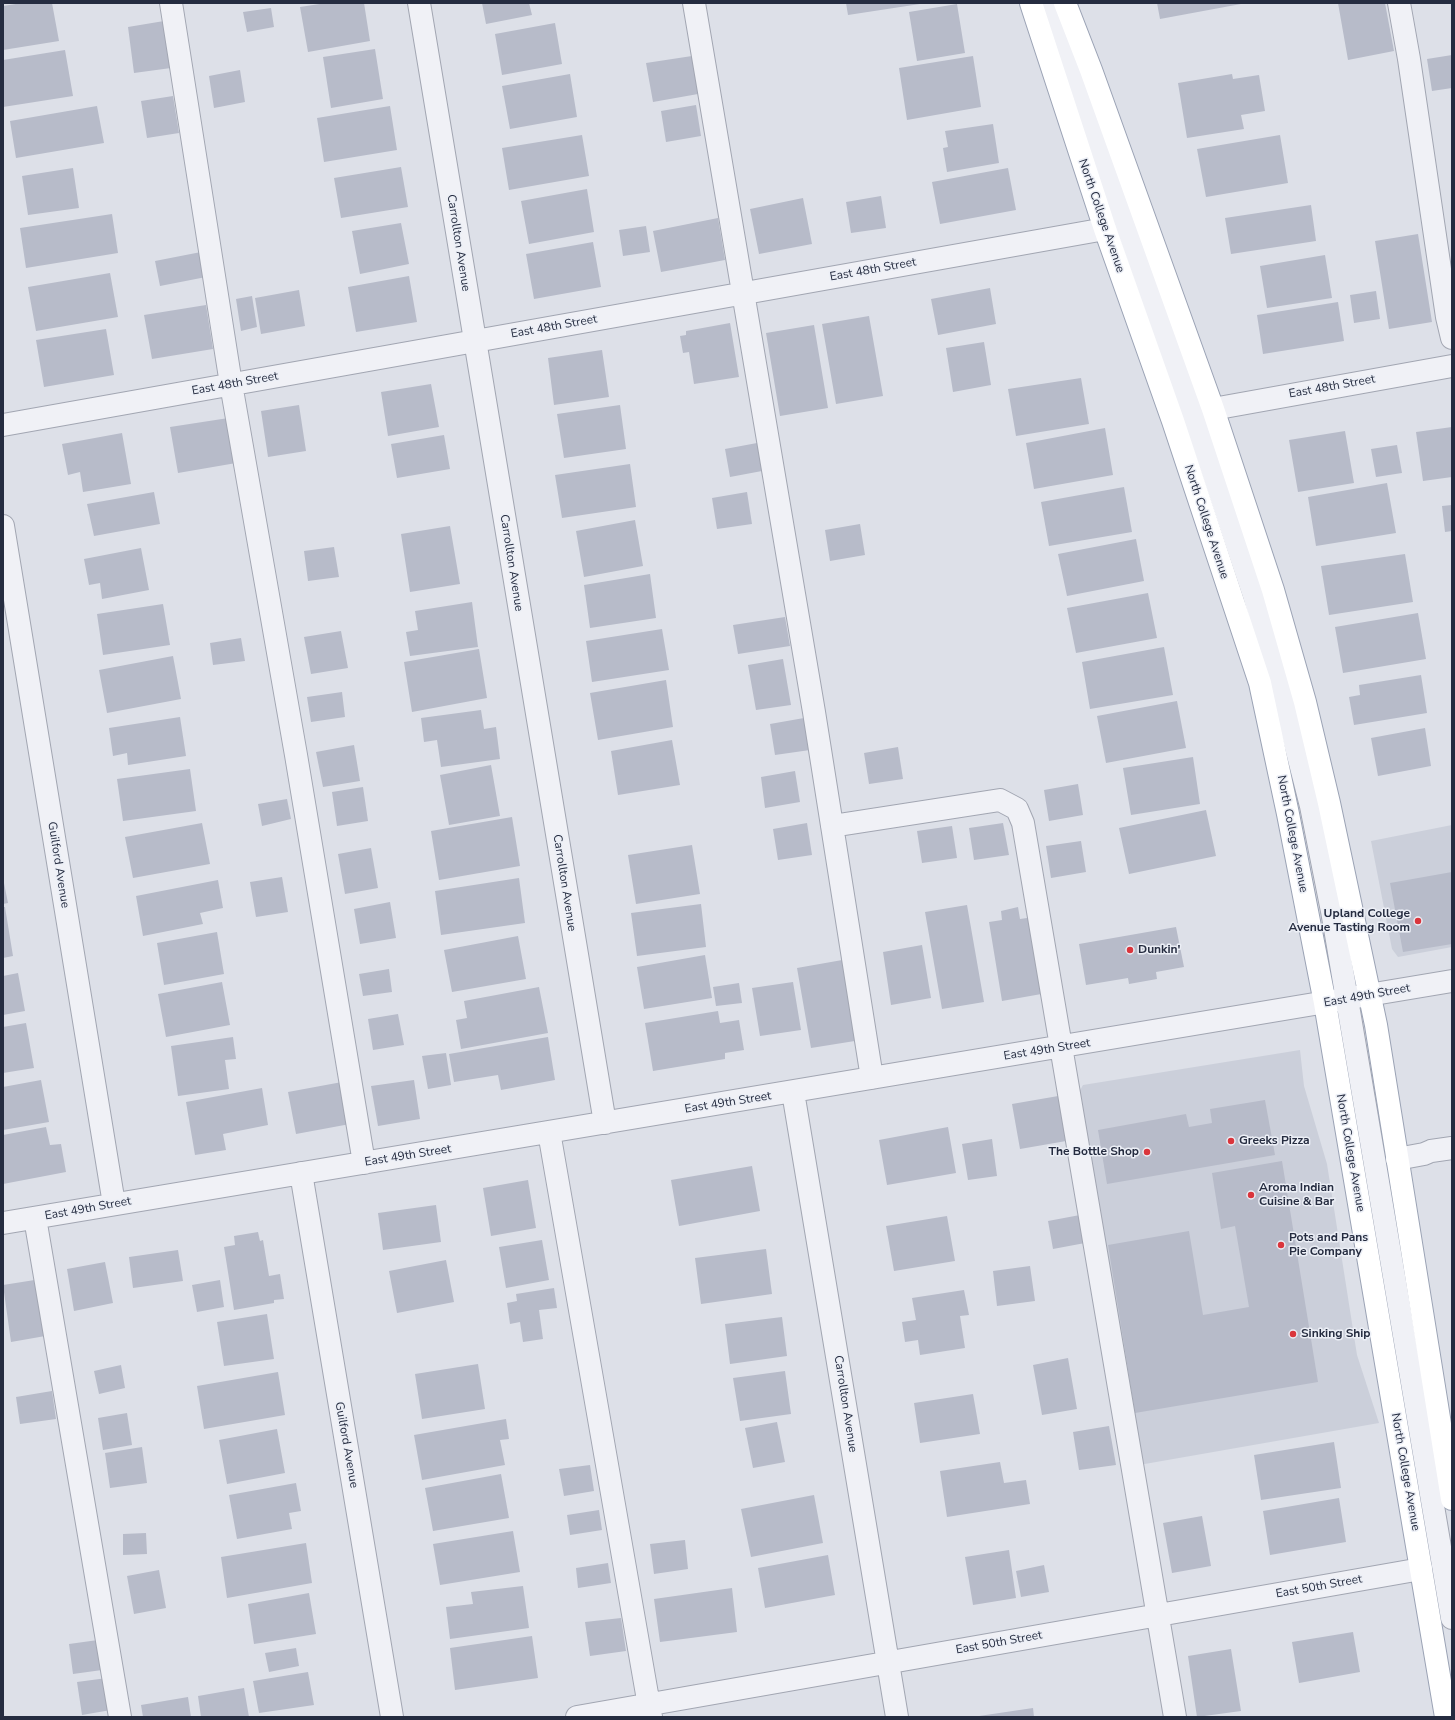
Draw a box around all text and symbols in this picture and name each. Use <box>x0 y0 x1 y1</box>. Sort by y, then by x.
street label: North College Avenue <box>1075 157 1127 275</box>
street label: Carrollton Avenue <box>443 193 473 293</box>
street label: East 48th Street <box>829 255 917 285</box>
street label: East 48th Street <box>510 312 598 342</box>
street label: East 48th Street <box>191 369 279 399</box>
street label: East 48th Street <box>1288 372 1376 402</box>
street label: North College Avenue <box>1181 463 1231 581</box>
street label: Carrollton Avenue <box>496 513 526 613</box>
street label: North College Avenue <box>1274 774 1310 894</box>
street label: Guilford Avenue <box>44 821 72 909</box>
street label: Carrollton Avenue <box>549 833 579 933</box>
place label: Upland College Avenue Tasting Room <box>1289 907 1410 935</box>
marker: Upland College Avenue Tasting Room <box>1413 916 1423 926</box>
place label: Dunkin' <box>1138 943 1181 957</box>
marker: Dunkin' <box>1125 945 1135 955</box>
street label: East 49th Street <box>1323 981 1411 1011</box>
street label: East 49th Street <box>1003 1036 1091 1064</box>
street label: East 49th Street <box>684 1089 772 1117</box>
street label: North College Avenue <box>1333 1093 1367 1213</box>
place label: Greeks Pizza <box>1239 1134 1310 1148</box>
marker: Greeks Pizza <box>1226 1136 1236 1146</box>
street label: East 49th Street <box>364 1142 452 1170</box>
place label: The Bottle Shop <box>1049 1145 1139 1159</box>
marker: The Bottle Shop <box>1142 1147 1152 1157</box>
place label: Aroma Indian Cuisine & Bar <box>1259 1181 1334 1209</box>
marker: Aroma Indian Cuisine & Bar <box>1246 1190 1256 1200</box>
street label: East 49th Street <box>44 1194 132 1224</box>
place label: Pots and Pans Pie Company <box>1289 1231 1368 1259</box>
marker: Pots and Pans Pie Company <box>1276 1240 1286 1250</box>
place label: Sinking Ship <box>1301 1327 1371 1341</box>
marker: Sinking Ship <box>1288 1329 1298 1339</box>
street label: Carrollton Avenue <box>830 1354 860 1454</box>
street label: Guilford Avenue <box>331 1401 361 1489</box>
street label: North College Avenue <box>1388 1412 1422 1532</box>
street label: East 50th Street <box>1275 1572 1363 1602</box>
street label: East 50th Street <box>955 1628 1043 1658</box>

